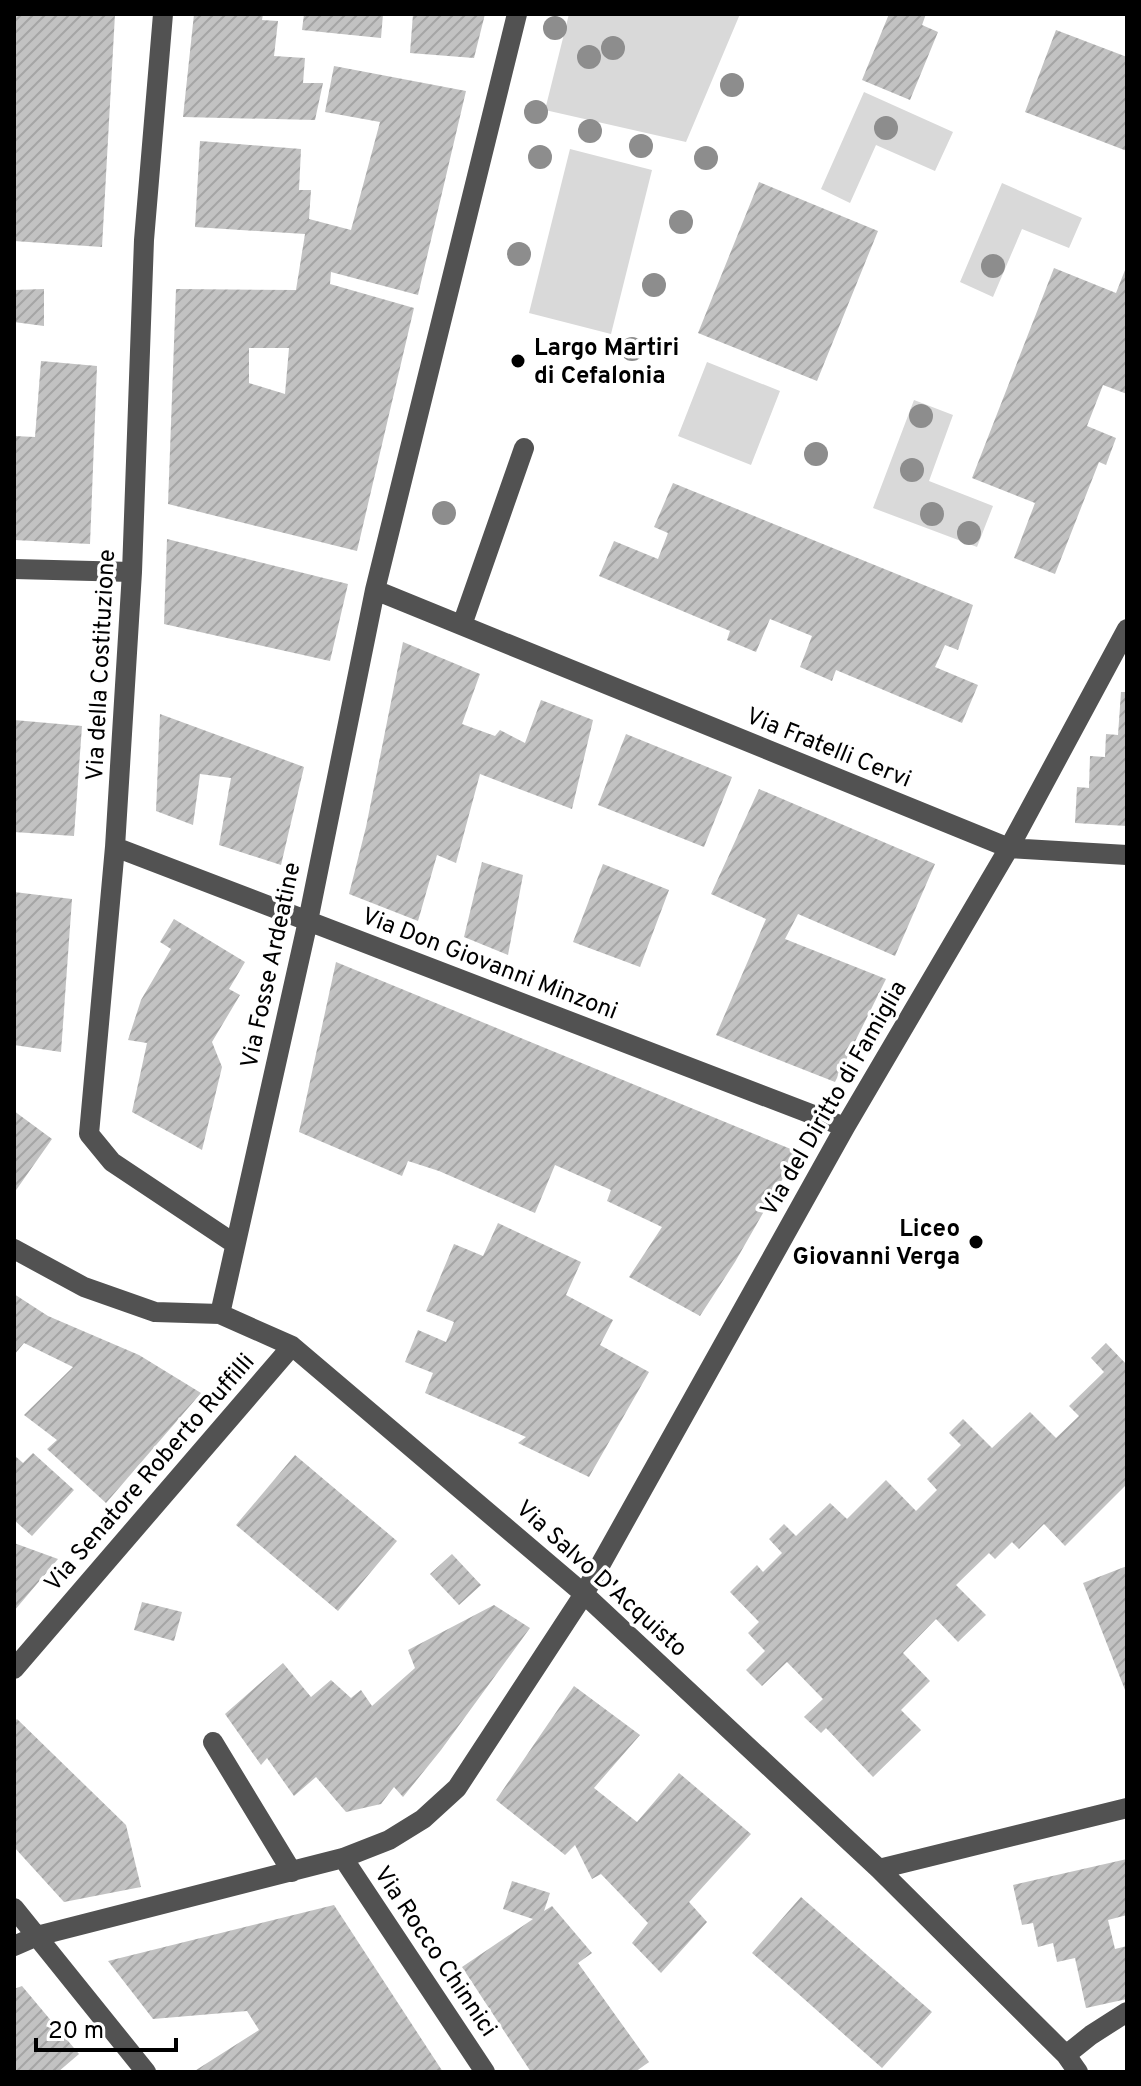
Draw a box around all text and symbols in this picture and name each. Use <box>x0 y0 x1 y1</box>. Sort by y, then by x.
place label: Largo Martiri di Cefalonia <box>534 334 679 392</box>
marker: Largo Martiri di Cefalonia <box>509 352 527 370</box>
street label: Via della Costituzione <box>81 548 123 782</box>
street label: Via Fratelli Cervi <box>741 702 915 796</box>
street label: Via Fosse Ardeatine <box>235 860 308 1071</box>
street label: Via Don Giovanni Minzoni <box>357 902 622 1028</box>
street label: Via del Diritto di Famiglia <box>755 976 915 1222</box>
place label: Liceo Giovanni Verga <box>793 1215 960 1273</box>
marker: Liceo Giovanni Verga <box>967 1233 985 1251</box>
street label: Via Senatore Roberto Ruffilli <box>39 1348 262 1599</box>
street label: Via Salvo D'Acquisto <box>509 1495 693 1664</box>
street label: Via Rocco Chinnici <box>366 1861 502 2043</box>
scale bar <box>36 2002 176 2052</box>
text: 20 m <box>48 2017 104 2047</box>

